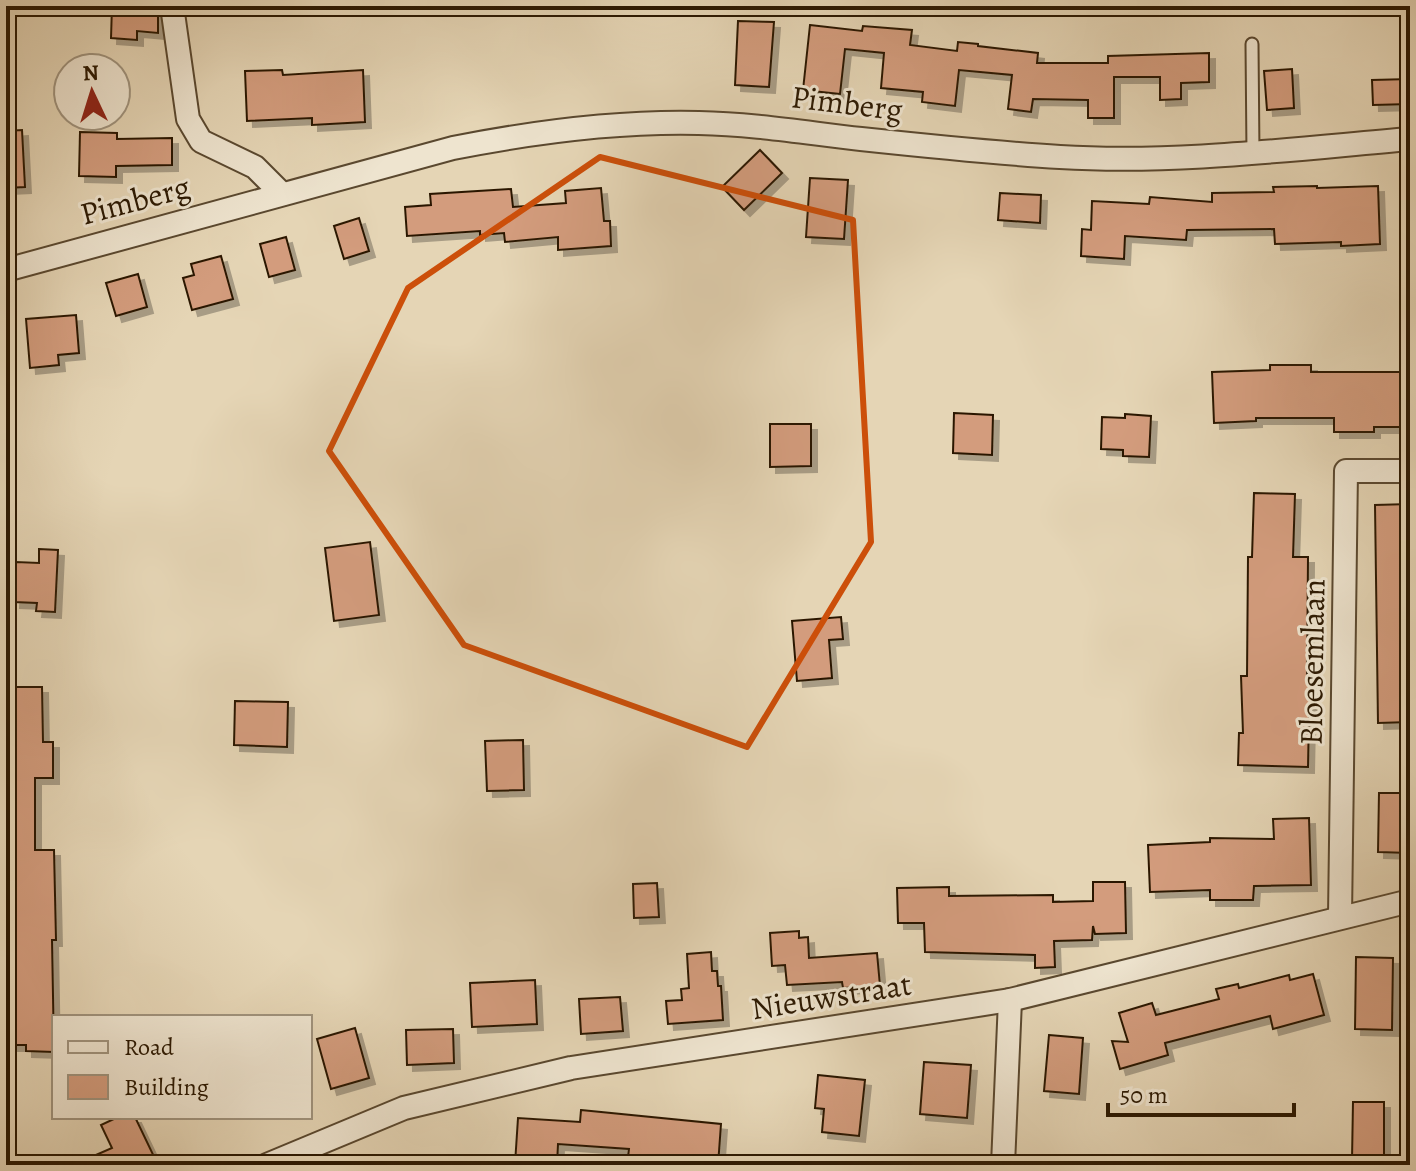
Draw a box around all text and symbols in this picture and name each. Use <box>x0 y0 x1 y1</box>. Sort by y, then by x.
north arrow <box>52 52 132 132</box>
text: N <box>82 58 100 89</box>
street label: Pimberg <box>789 74 905 132</box>
street label: Pimberg <box>75 164 195 236</box>
street label: Bloesemlaan <box>1289 579 1335 745</box>
street label: Nieuwstraat <box>748 962 914 1030</box>
legend <box>52 1015 312 1119</box>
text: Road <box>124 1031 174 1063</box>
scale bar <box>1108 1067 1294 1117</box>
text: Building <box>124 1071 209 1103</box>
text: 50 m <box>1120 1079 1168 1111</box>

